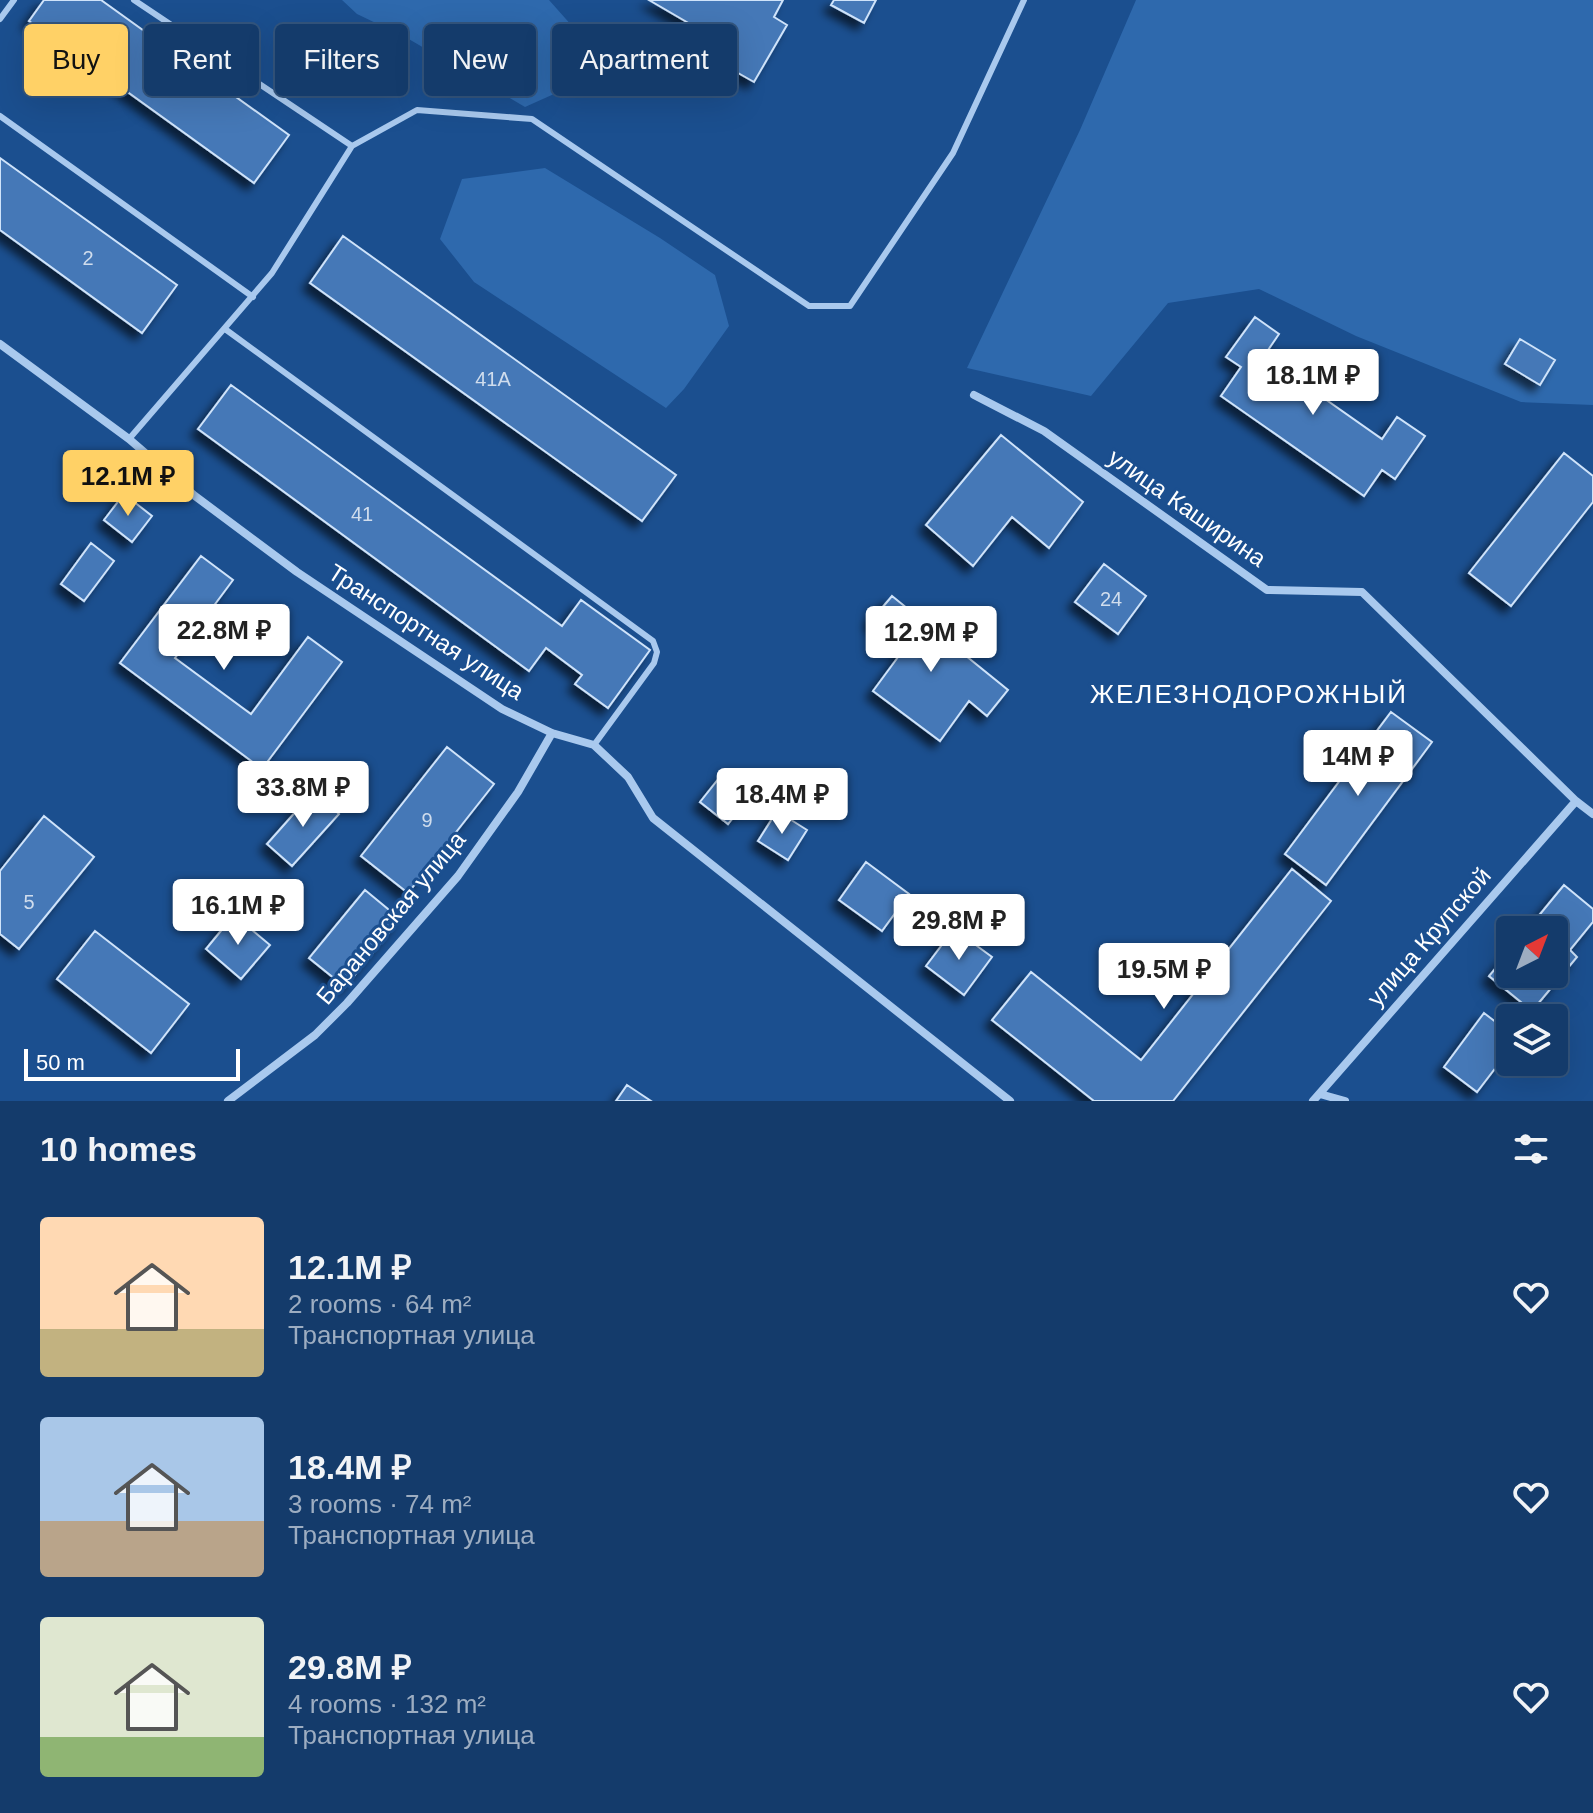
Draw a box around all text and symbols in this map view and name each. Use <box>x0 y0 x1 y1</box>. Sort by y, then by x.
chip: Buy <box>24 24 128 96</box>
chip: Rent <box>144 24 259 96</box>
chip: Filters <box>275 24 408 96</box>
chip: New <box>424 24 536 96</box>
chip: Apartment <box>552 24 737 96</box>
house number: 2 <box>82 247 94 269</box>
pin: 18.1M ₽ <box>1239 349 1387 417</box>
text: 18.1M ₽ <box>1266 360 1360 390</box>
house number: 41А <box>475 368 511 390</box>
street label: улица Каширина <box>1103 443 1272 572</box>
pin: 12.1M ₽ <box>54 450 202 518</box>
text: 12.1M ₽ <box>81 461 175 491</box>
house number: 41 <box>351 503 373 525</box>
street label: Транспортная улица <box>323 558 530 705</box>
house number: 24 <box>1100 588 1122 610</box>
pin: 22.8M ₽ <box>150 604 298 672</box>
pin: 12.9M ₽ <box>857 606 1005 674</box>
text: 22.8M ₽ <box>177 615 271 645</box>
text: 12.9M ₽ <box>884 617 978 647</box>
district label: ЖЕЛЕЗНОДОРОЖНЫЙ <box>1090 679 1408 709</box>
pin: 14M ₽ <box>1302 730 1414 798</box>
text: 14M ₽ <box>1322 741 1394 771</box>
pin: 33.8M ₽ <box>229 761 377 829</box>
pin: 18.4M ₽ <box>708 768 856 836</box>
text: 33.8M ₽ <box>256 772 350 802</box>
text: 18.4M ₽ <box>735 779 829 809</box>
house number: 9 <box>421 809 433 831</box>
street label: Барановская улица <box>311 825 471 1009</box>
street label: улица Крупской <box>1361 862 1496 1011</box>
pin: 16.1M ₽ <box>164 879 312 947</box>
text: 16.1M ₽ <box>191 890 285 920</box>
house number: 5 <box>23 891 35 913</box>
pin: 29.8M ₽ <box>885 894 1033 962</box>
text: 29.8M ₽ <box>912 905 1006 935</box>
north arrow <box>1496 916 1568 988</box>
map controls <box>1496 916 1568 1076</box>
pin: 19.5M ₽ <box>1090 943 1238 1011</box>
text: 19.5M ₽ <box>1117 954 1211 984</box>
button: layers <box>1496 1004 1568 1076</box>
scale bar <box>24 1045 240 1081</box>
text: 50 m <box>36 1050 85 1075</box>
icon: filters <box>1509 1127 1553 1171</box>
text: 10 homes <box>40 1130 197 1168</box>
text: 12.1M ₽ <box>288 1248 412 1286</box>
icon: home <box>104 1249 200 1345</box>
icon: heart <box>1509 1275 1553 1319</box>
text: 2 rooms · 64 m² <box>288 1289 472 1319</box>
text: Транспортная улица <box>288 1320 535 1350</box>
text: 18.4M ₽ <box>288 1448 412 1486</box>
icon: home <box>104 1449 200 1545</box>
icon: heart <box>1509 1475 1553 1519</box>
text: 3 rooms · 74 m² <box>288 1489 472 1519</box>
text: Транспортная улица <box>288 1520 535 1550</box>
text: 29.8M ₽ <box>288 1648 412 1686</box>
icon: home <box>104 1649 200 1745</box>
icon: heart <box>1509 1675 1553 1719</box>
text: 4 rooms · 132 m² <box>288 1689 486 1719</box>
text: Транспортная улица <box>288 1720 535 1750</box>

